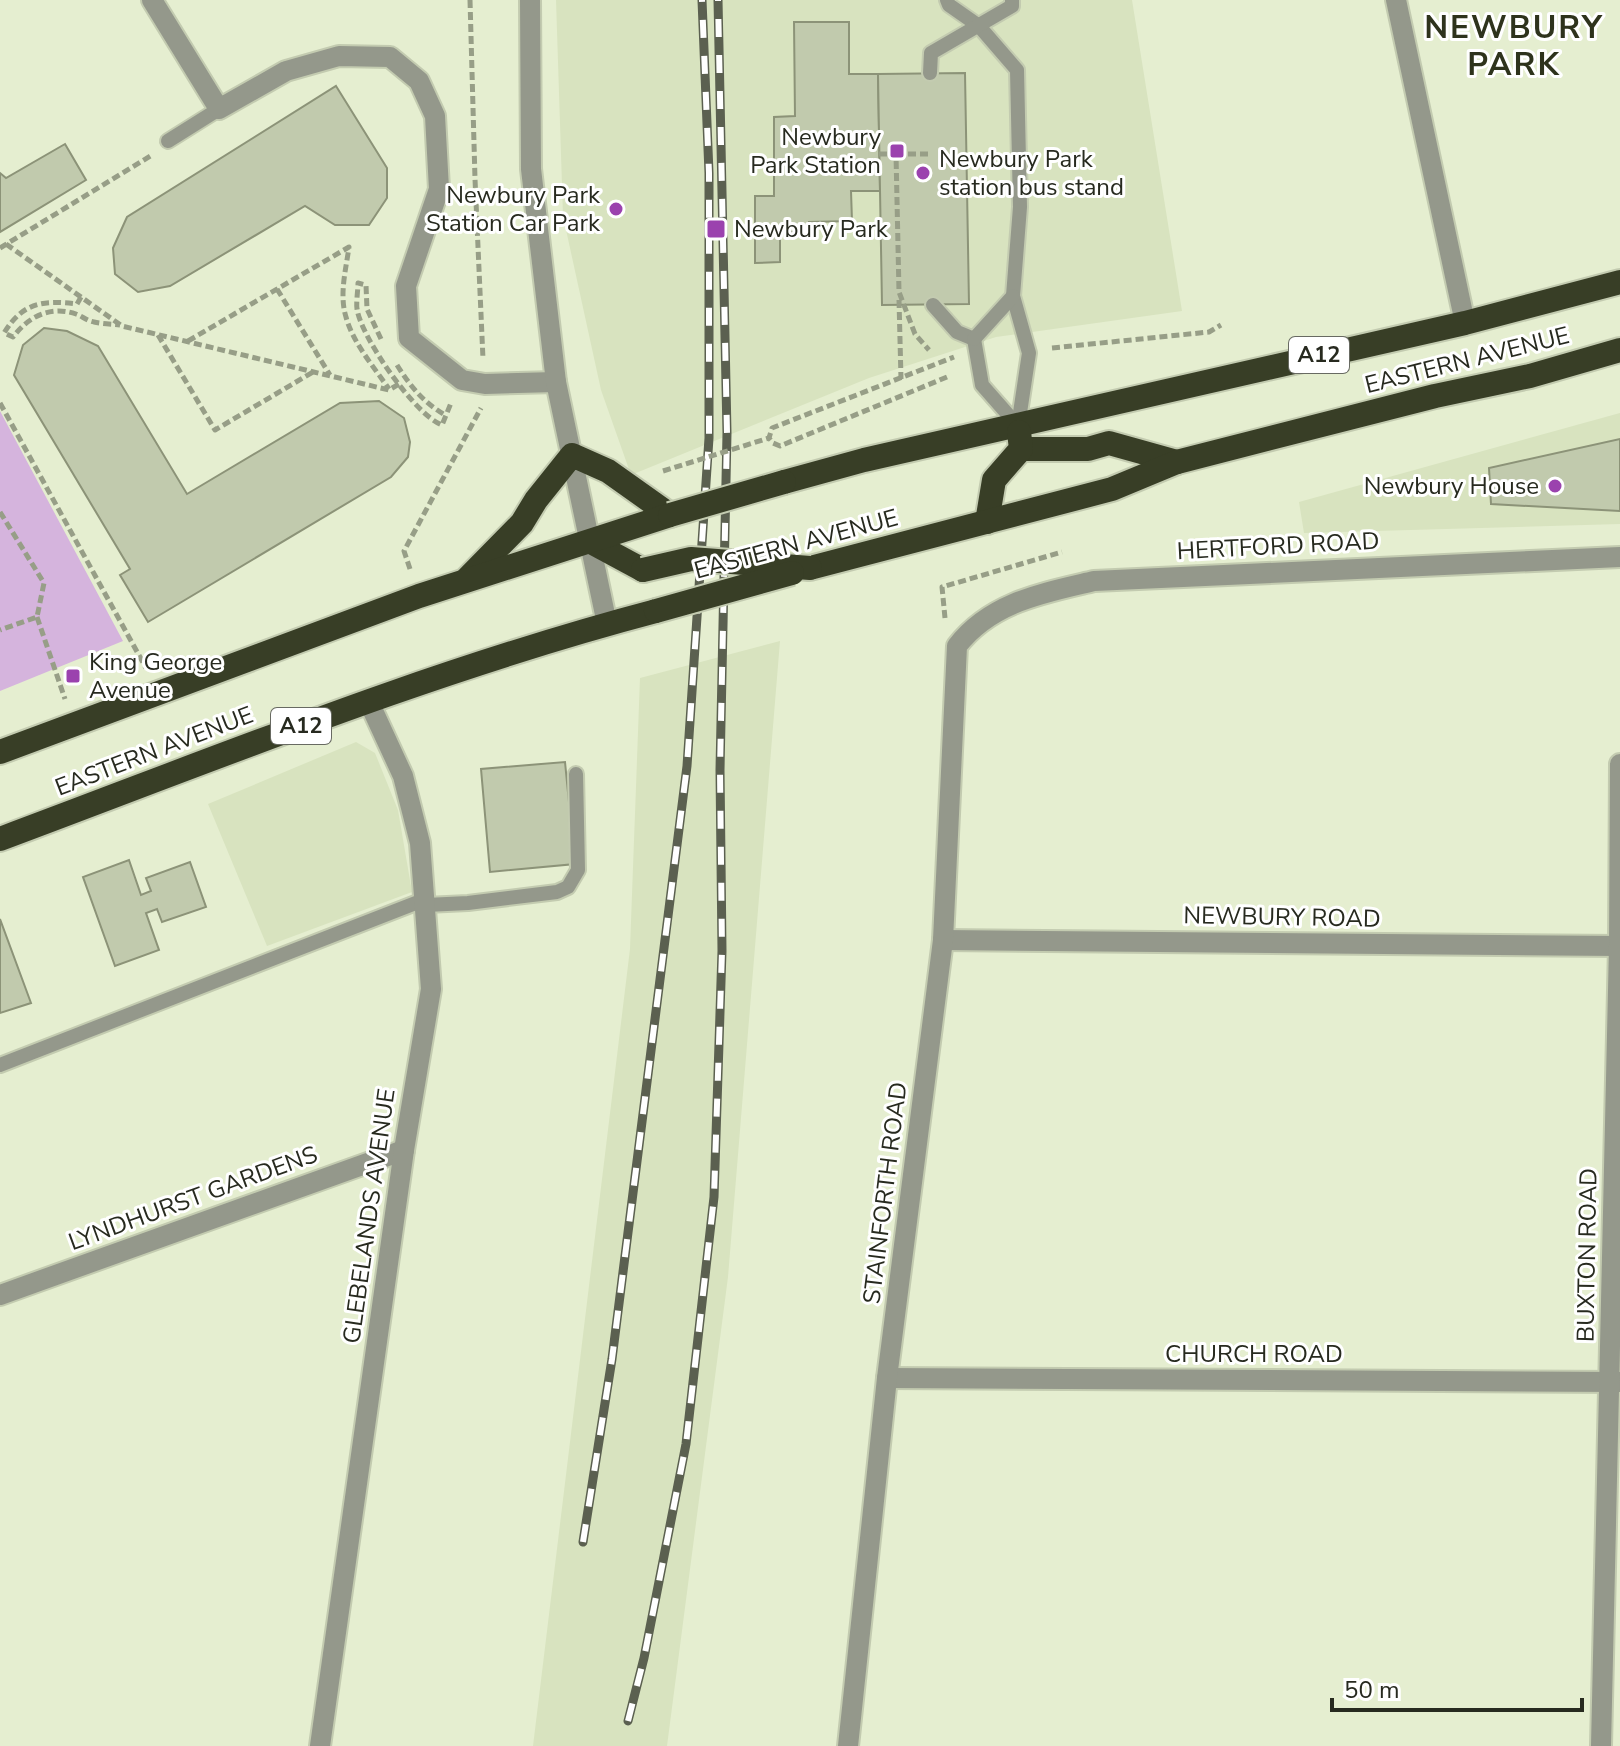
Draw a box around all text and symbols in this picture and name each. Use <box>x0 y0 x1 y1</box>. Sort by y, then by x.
district label: NEWBURY PARK <box>1424 6 1604 86</box>
place label: Newbury Park Station <box>750 121 882 181</box>
marker: Newbury Park Station <box>888 142 906 160</box>
place label: Newbury Park station bus stand <box>939 143 1124 203</box>
marker: Newbury Park station bus stand <box>914 164 932 182</box>
place label: Newbury Park Station Car Park <box>426 179 601 239</box>
marker: Newbury Park Station Car Park <box>607 200 625 218</box>
place label: Newbury Park <box>734 213 889 245</box>
marker: Newbury Park <box>705 218 727 240</box>
street label: EASTERN AVENUE <box>1361 319 1573 401</box>
road number: A12 <box>1289 337 1349 373</box>
place label: Newbury House <box>1364 470 1539 502</box>
marker: Newbury House <box>1546 477 1564 495</box>
street label: EASTERN AVENUE <box>691 501 901 587</box>
street label: HERTFORD ROAD <box>1176 525 1380 567</box>
place label: King George Avenue <box>89 646 222 706</box>
marker: King George Avenue <box>64 667 82 685</box>
street label: EASTERN AVENUE <box>50 698 258 804</box>
road number: A12 <box>271 708 331 744</box>
street label: NEWBURY ROAD <box>1183 899 1381 935</box>
street label: STAINFORTH ROAD <box>856 1080 914 1306</box>
street label: GLEBELANDS AVENUE <box>335 1086 403 1346</box>
street label: LYNDHURST GARDENS <box>64 1138 322 1258</box>
street label: BUXTON ROAD <box>1569 1168 1605 1342</box>
street label: CHURCH ROAD <box>1165 1338 1343 1370</box>
scale bar <box>1332 1662 1582 1712</box>
text: 50 m <box>1344 1674 1400 1706</box>

